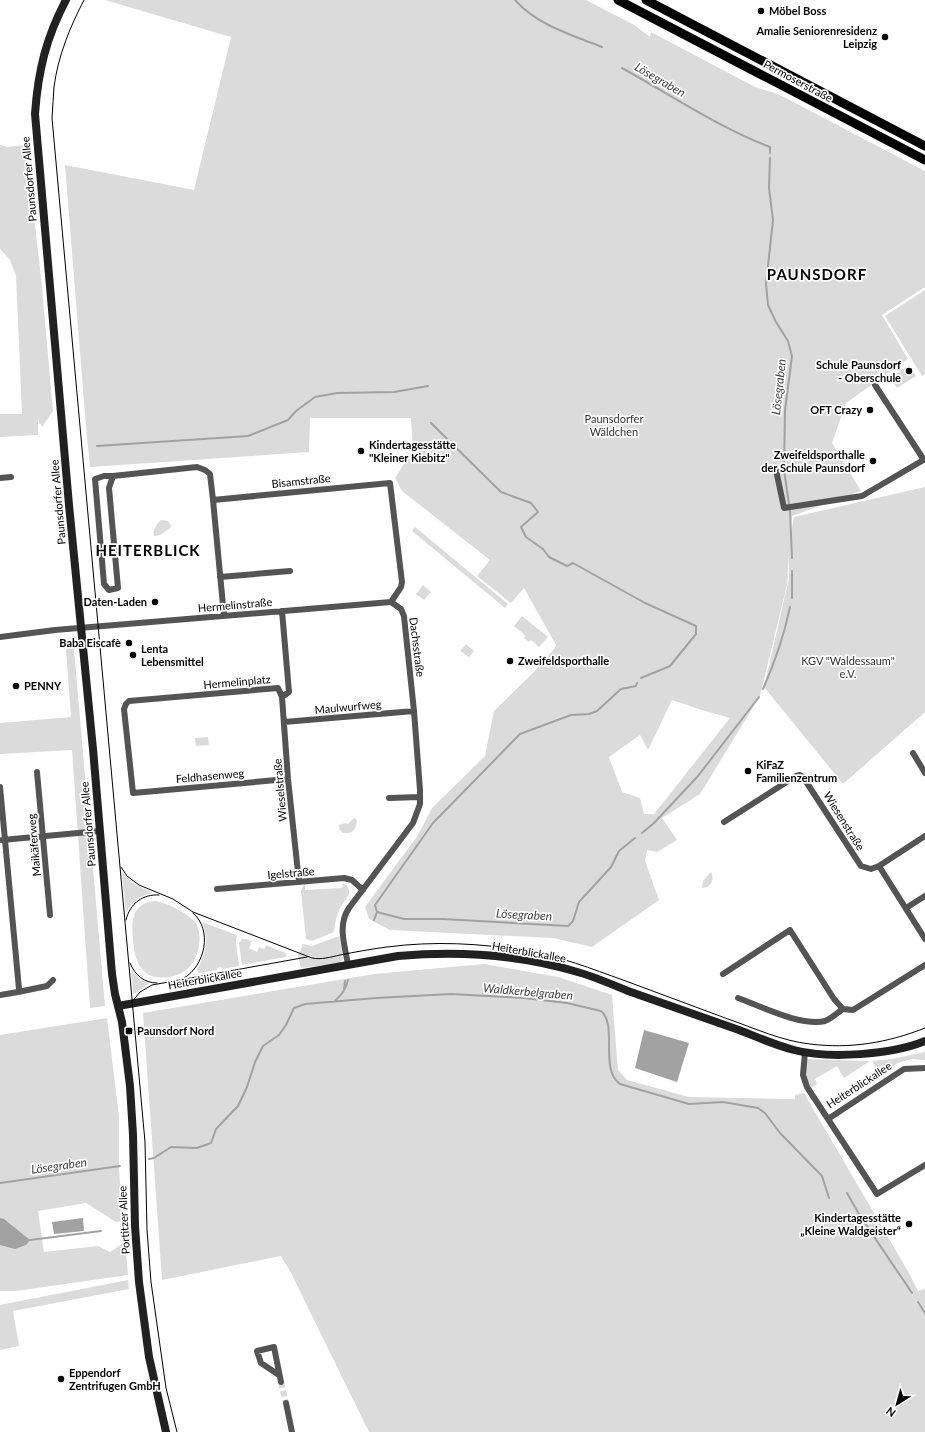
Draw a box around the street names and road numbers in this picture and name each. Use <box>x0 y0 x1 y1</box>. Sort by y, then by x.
street label: Permoserstraße <box>762 57 835 104</box>
street label: Paunsdorfer Allee <box>18 136 39 222</box>
street label: Paunsdorfer Allee <box>47 459 68 545</box>
street label: Bisamstraße <box>271 471 331 490</box>
street label: Hermelinstraße <box>197 595 273 614</box>
street label: Dachsstraße <box>407 616 428 678</box>
street label: Hermelinplatz <box>203 672 271 691</box>
street label: Maulwurfweg <box>314 697 382 716</box>
street label: Wieselstraße <box>270 758 289 822</box>
street label: Feldhasenweg <box>175 766 245 785</box>
street label: Paunsdorfer Allee <box>77 781 98 867</box>
street label: Wiesenstraße <box>821 789 868 853</box>
street label: Maikäferweg <box>24 813 43 877</box>
street label: Igelstraße <box>267 864 315 881</box>
street label: Heiterblickallee <box>491 939 567 964</box>
street label: Heiterblickallee <box>167 966 243 991</box>
street label: Heiterblickallee <box>824 1059 894 1110</box>
street label: Portitzer Allee <box>115 1185 132 1255</box>

